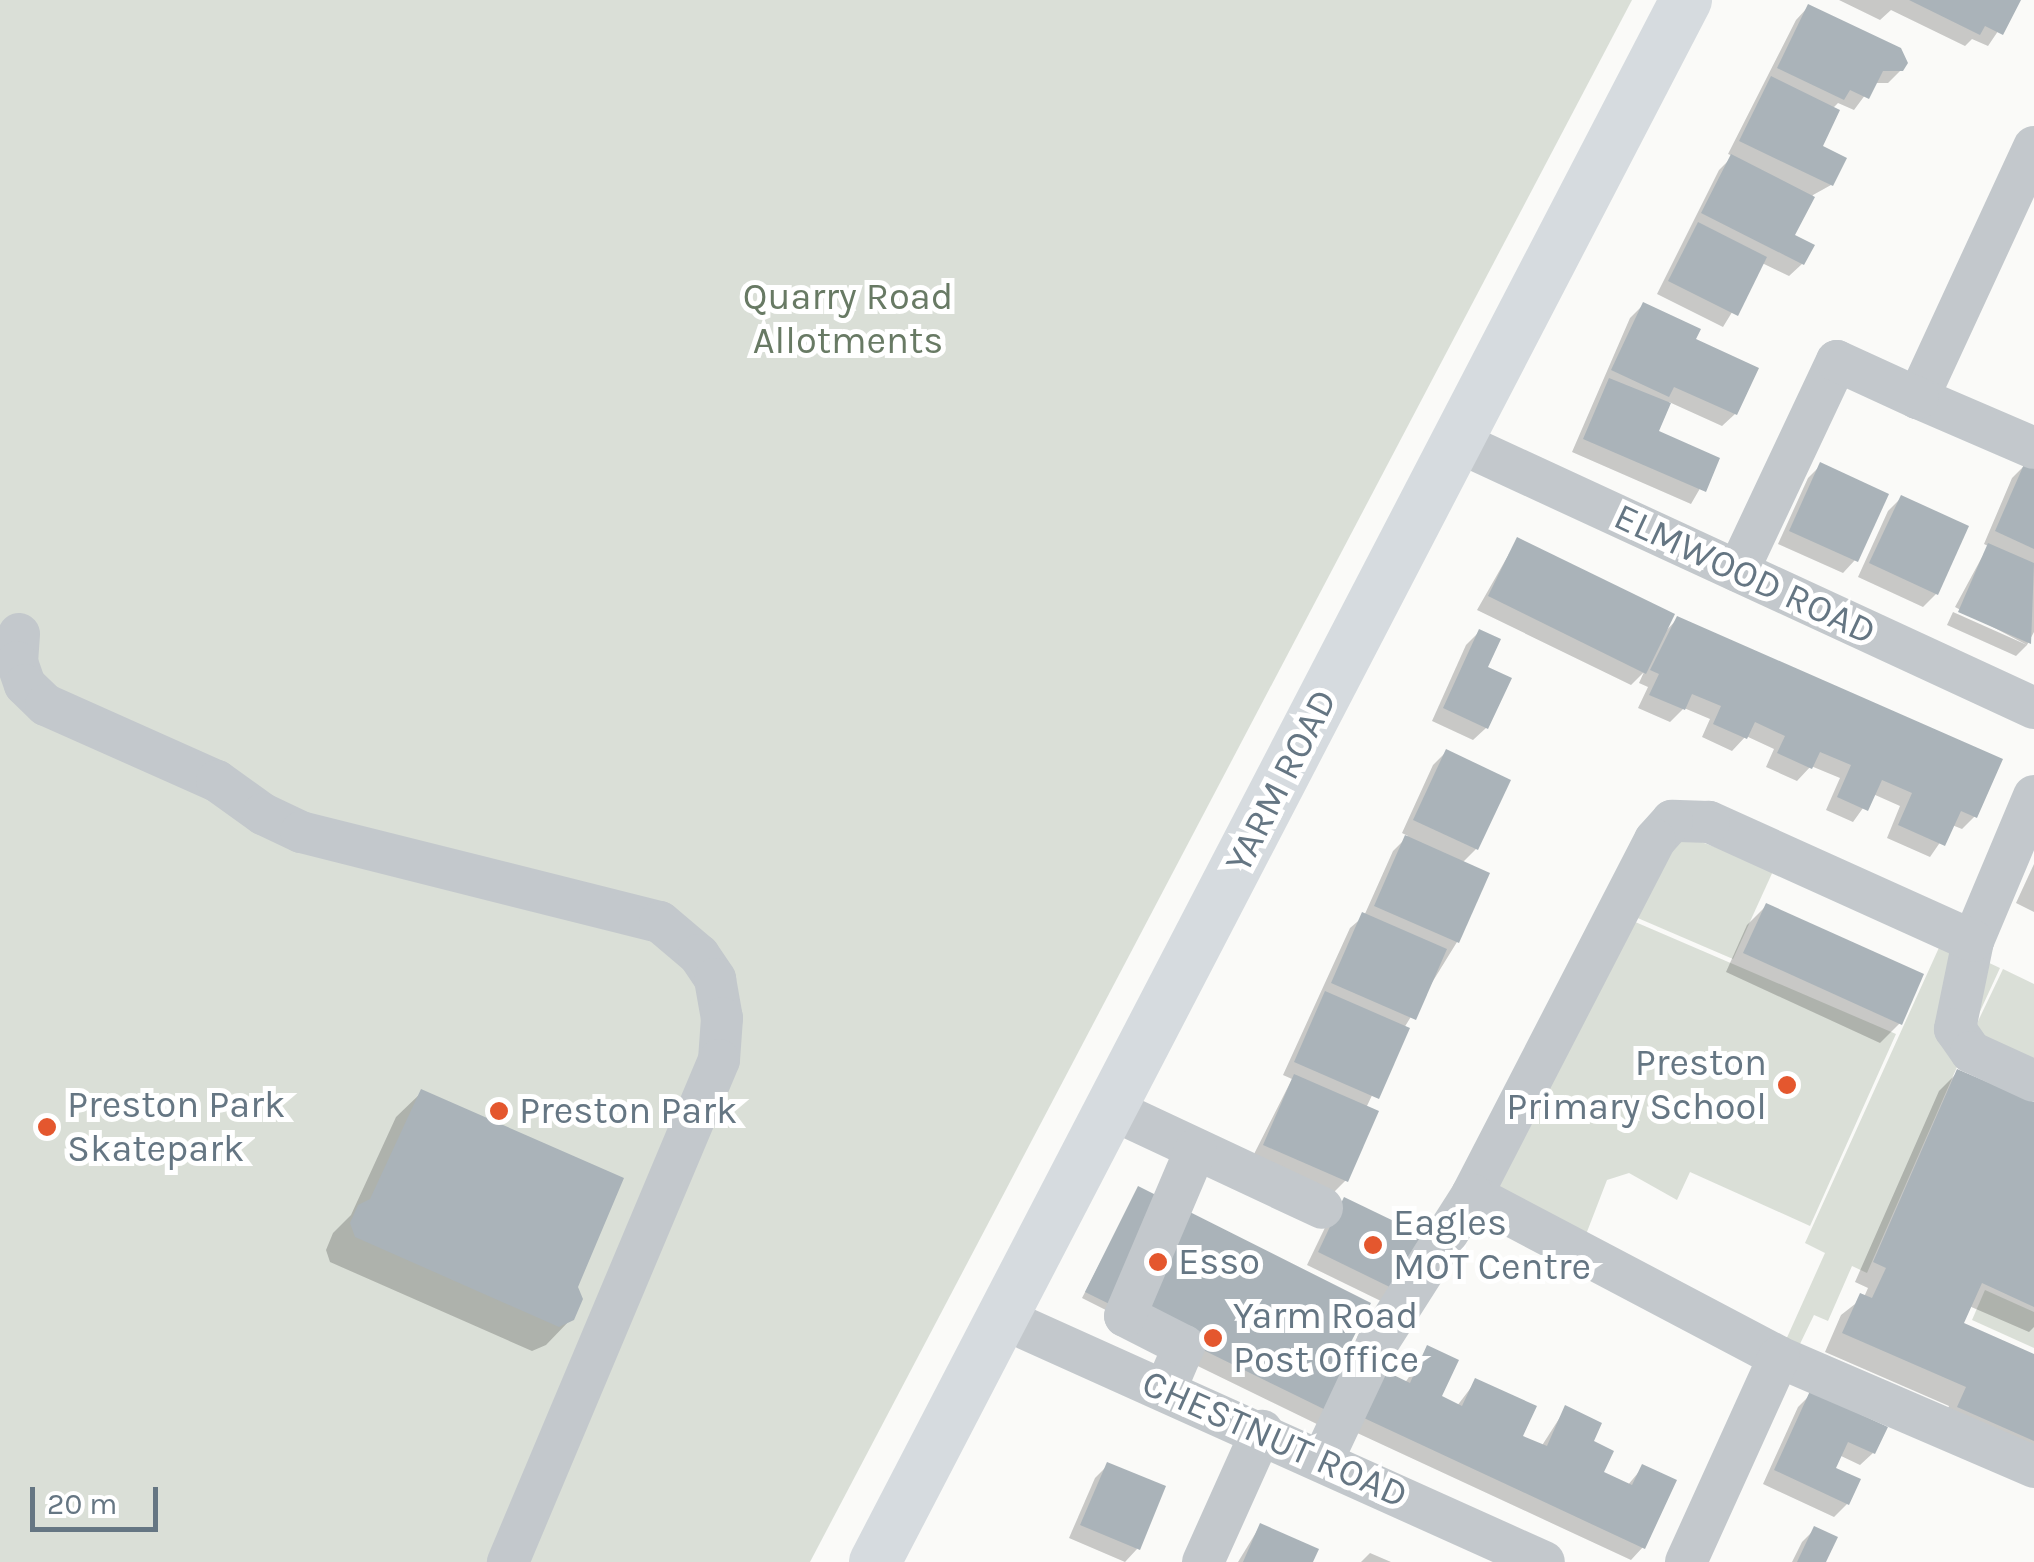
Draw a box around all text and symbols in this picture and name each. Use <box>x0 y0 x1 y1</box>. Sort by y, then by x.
park label: Quarry Road Allotments <box>743 274 953 363</box>
street label: ELMWOOD ROAD <box>1607 494 1883 654</box>
street label: YARM ROAD <box>1215 682 1347 880</box>
place label: Preston Primary School <box>1506 1040 1767 1130</box>
marker: Preston Primary School <box>1776 1074 1798 1096</box>
place label: Preston Park Skatepark <box>67 1082 285 1172</box>
place label: Preston Park <box>519 1088 737 1134</box>
marker: Preston Park <box>488 1100 510 1122</box>
marker: Preston Park Skatepark <box>36 1116 58 1138</box>
place label: Eagles MOT Centre <box>1393 1200 1591 1290</box>
marker: Eagles MOT Centre <box>1362 1234 1384 1256</box>
place label: Esso <box>1178 1239 1260 1285</box>
marker: Esso <box>1147 1251 1169 1273</box>
place label: Yarm Road Post Office <box>1233 1293 1419 1382</box>
marker: Yarm Road Post Office <box>1202 1327 1224 1349</box>
street label: CHESTNUT ROAD <box>1135 1360 1415 1518</box>
scale bar <box>35 1467 162 1529</box>
text: 20 m <box>47 1486 117 1522</box>

